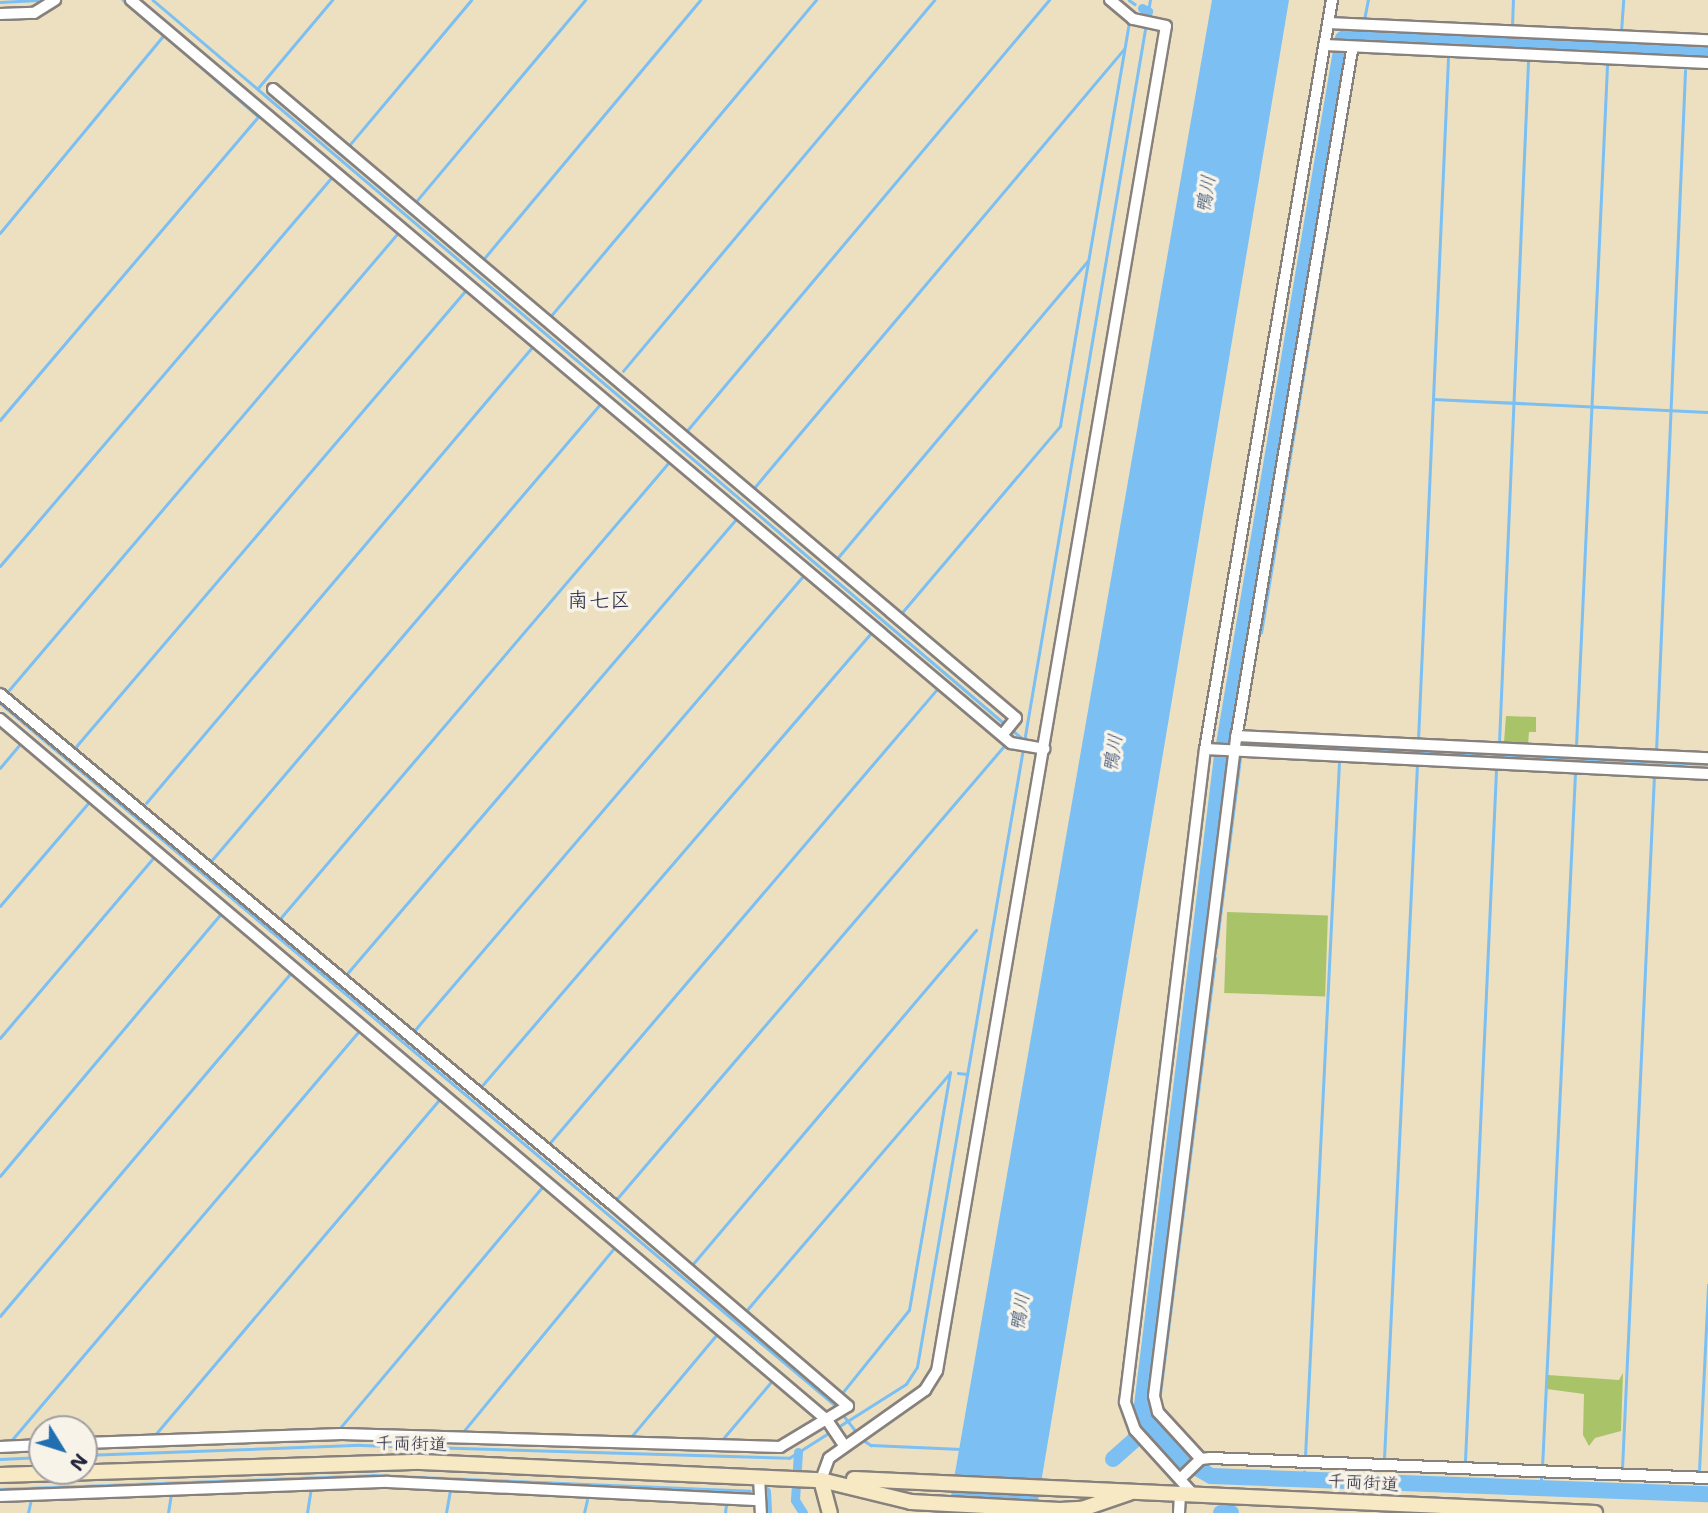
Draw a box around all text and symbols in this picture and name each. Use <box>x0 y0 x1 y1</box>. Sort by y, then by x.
water label: 鴨川 <box>1192 173 1220 215</box>
district label: 南七区 <box>568 587 630 613</box>
water label: 鴨川 <box>1099 732 1127 774</box>
water label: 鴨川 <box>1006 1291 1034 1333</box>
north arrow <box>28 1415 98 1485</box>
street label: 千両街道 <box>375 1433 447 1455</box>
text: N <box>64 1448 93 1476</box>
street label: 千両街道 <box>1326 1470 1400 1496</box>

